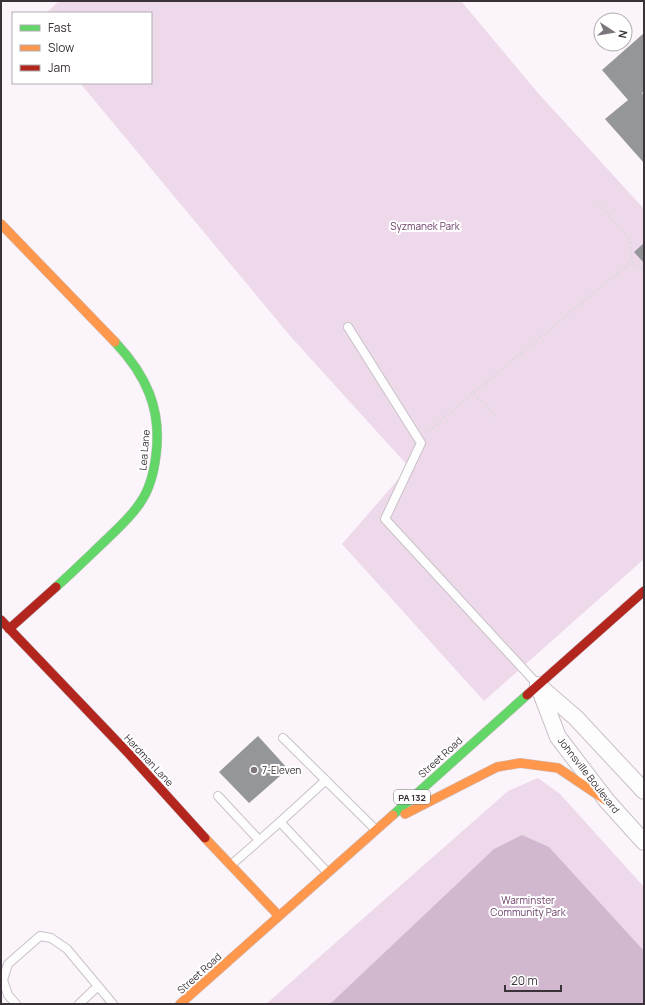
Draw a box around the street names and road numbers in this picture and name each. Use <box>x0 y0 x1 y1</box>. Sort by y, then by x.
street label: Lea Lane <box>135 429 153 471</box>
street label: Hardman Lane <box>121 731 177 789</box>
street label: Street Road <box>415 733 465 781</box>
street label: Johnsville Boulevard <box>555 734 623 816</box>
road number: PA 132 <box>394 790 430 804</box>
street label: Street Road <box>174 949 224 997</box>

